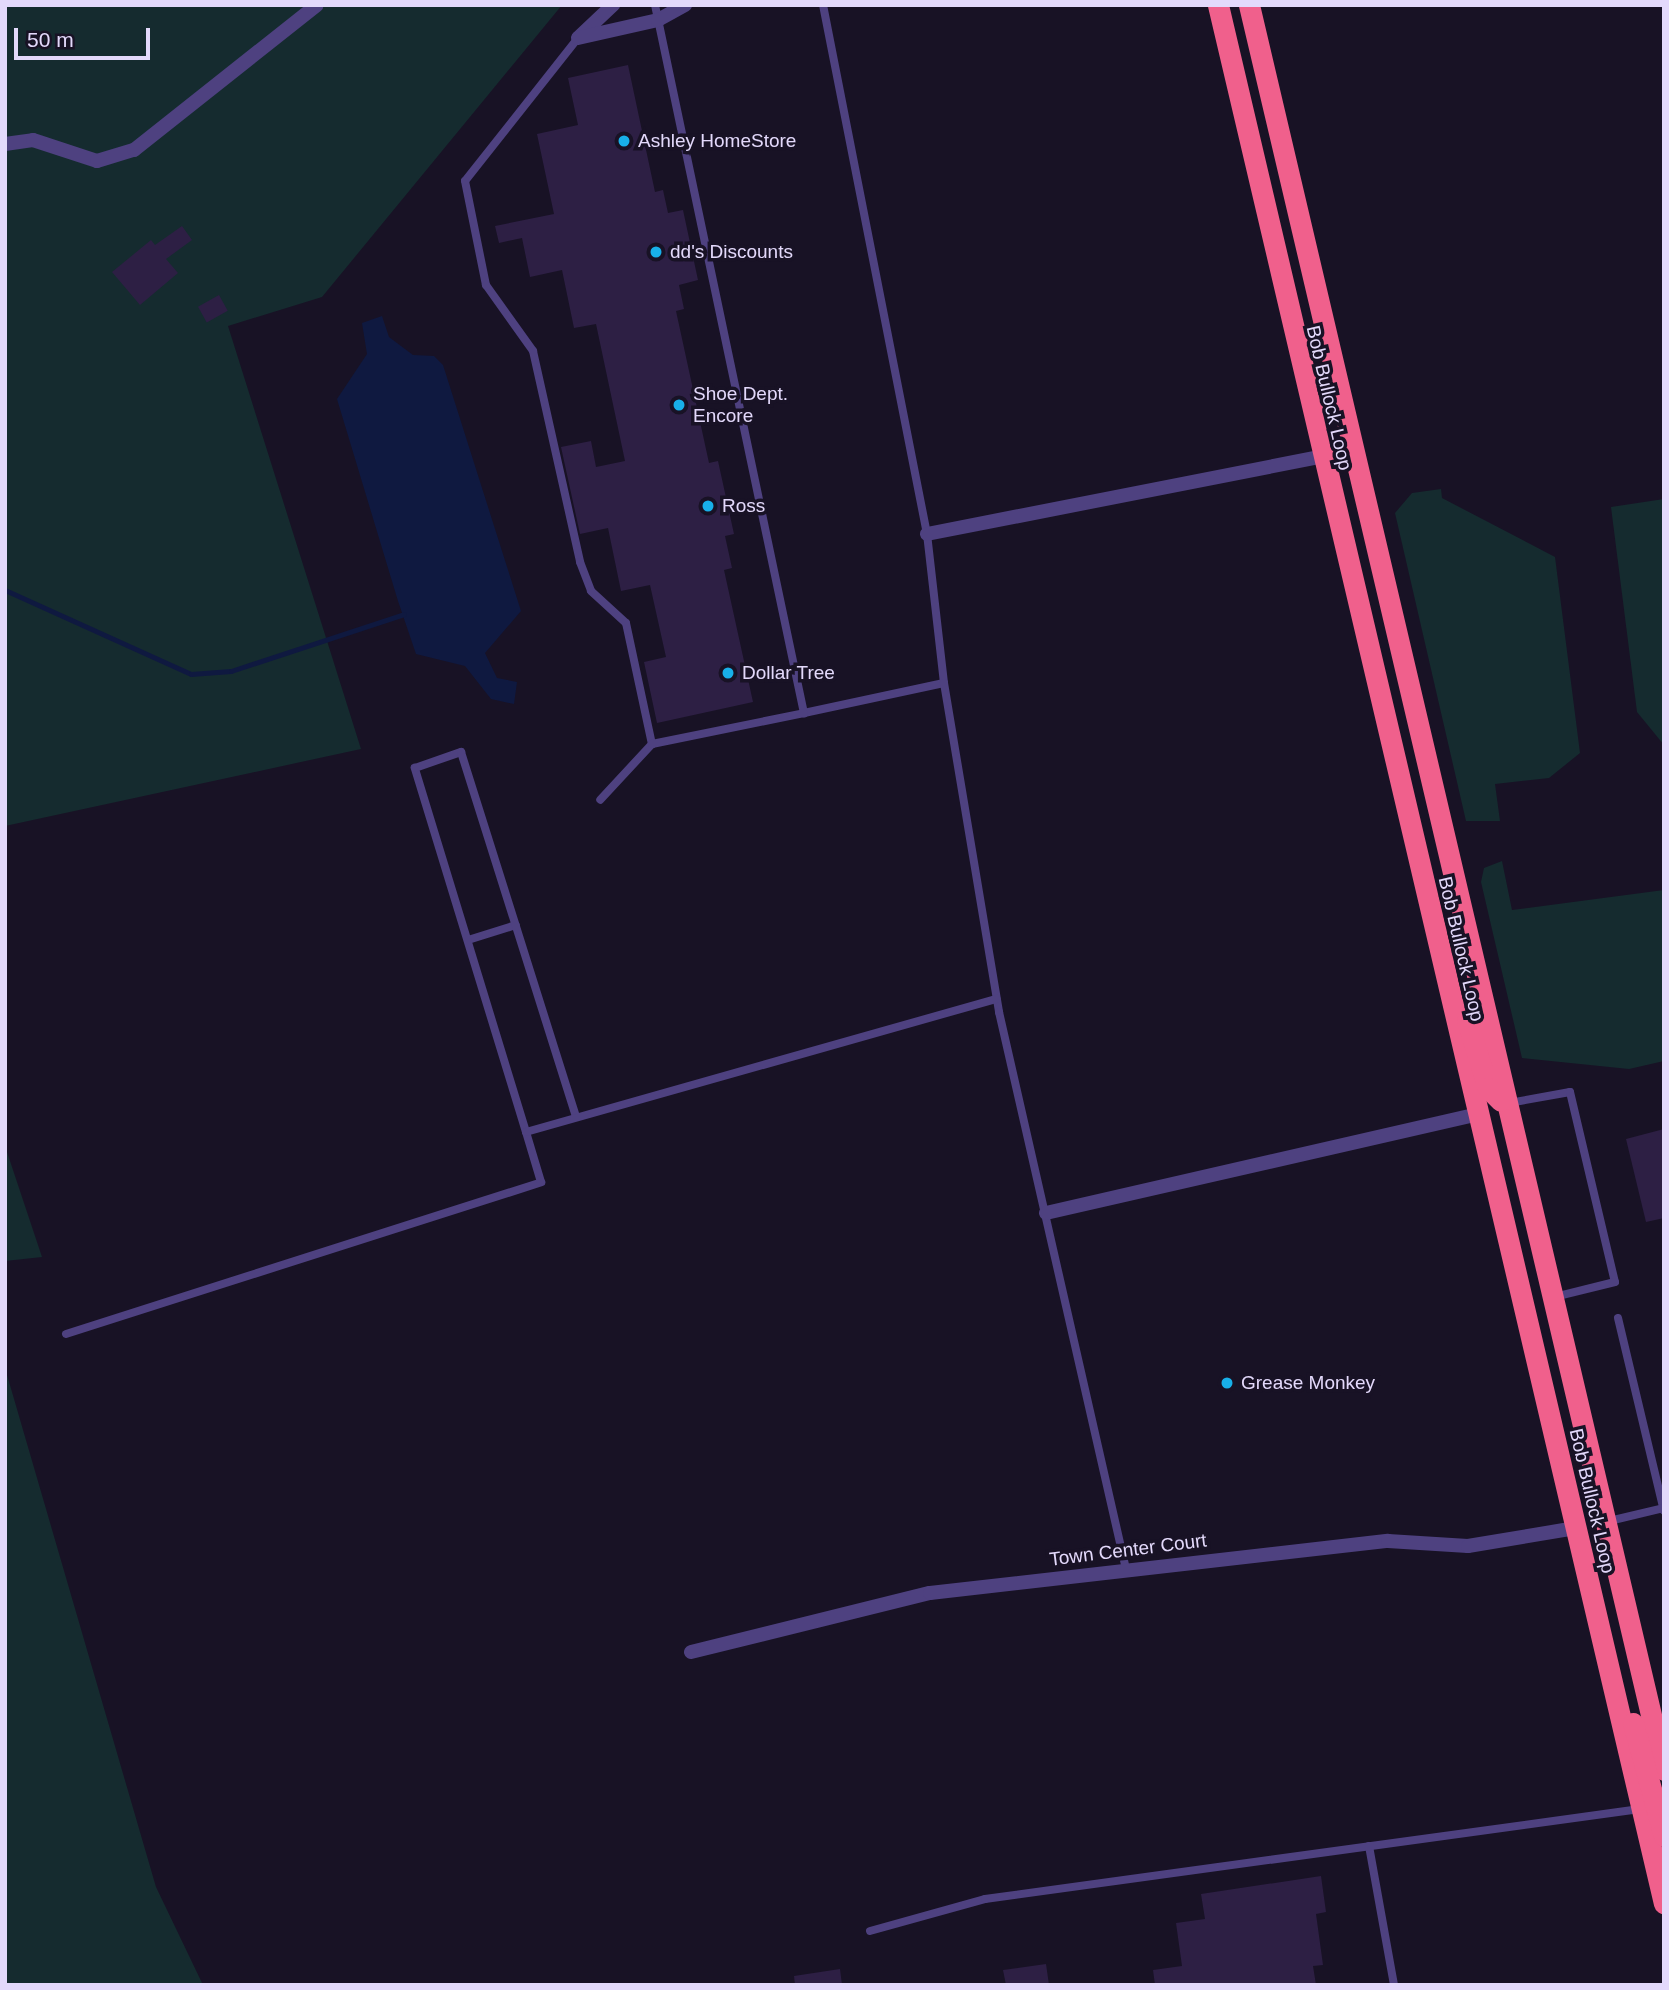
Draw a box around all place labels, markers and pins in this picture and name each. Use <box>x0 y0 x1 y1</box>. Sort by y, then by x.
place label: Ashley HomeStore <box>638 130 796 152</box>
marker: Ashley HomeStore <box>616 133 632 149</box>
place label: dd's Discounts <box>670 241 793 263</box>
marker: dd's Discounts <box>648 244 664 260</box>
place label: Shoe Dept. Encore <box>693 383 788 427</box>
marker: Shoe Dept. Encore <box>671 397 687 413</box>
place label: Ross <box>722 495 765 517</box>
marker: Ross <box>700 498 716 514</box>
place label: Dollar Tree <box>742 662 835 684</box>
marker: Dollar Tree <box>720 665 736 681</box>
place label: Grease Monkey <box>1241 1372 1375 1394</box>
marker: Grease Monkey <box>1219 1375 1235 1391</box>

